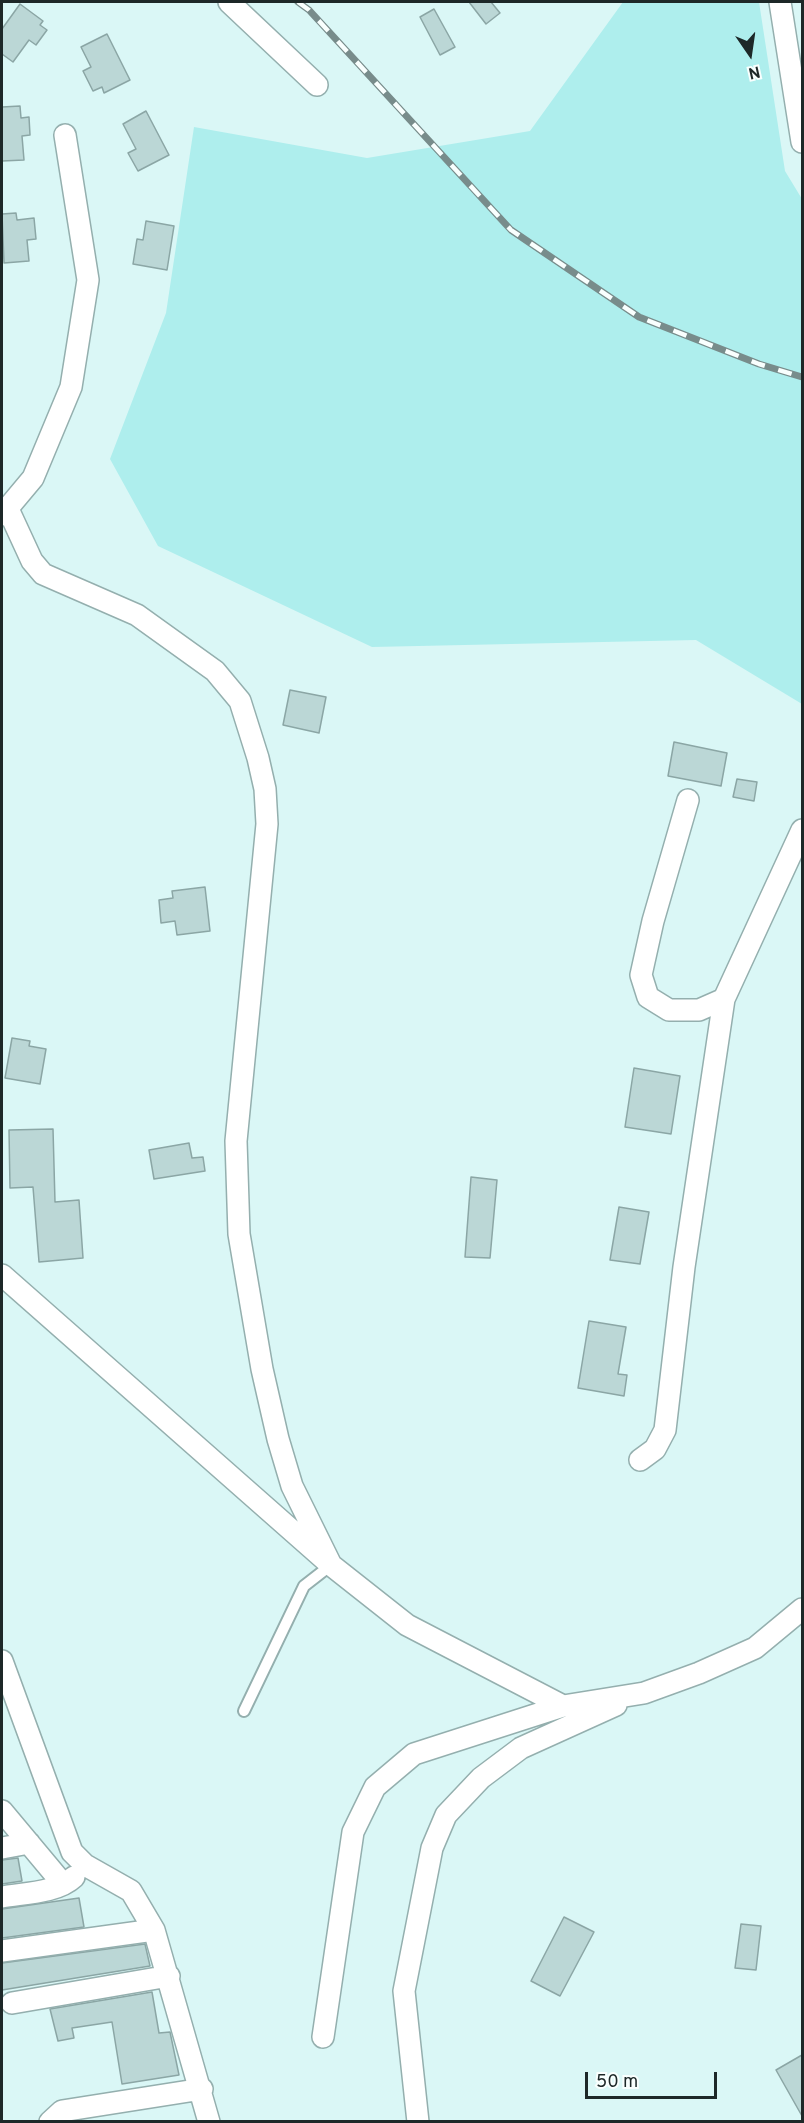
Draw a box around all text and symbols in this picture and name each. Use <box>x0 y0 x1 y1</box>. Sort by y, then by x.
north arrow <box>720 24 780 84</box>
text: N <box>746 61 762 83</box>
scale bar <box>588 2060 720 2098</box>
text: 50 m <box>596 2071 638 2094</box>

